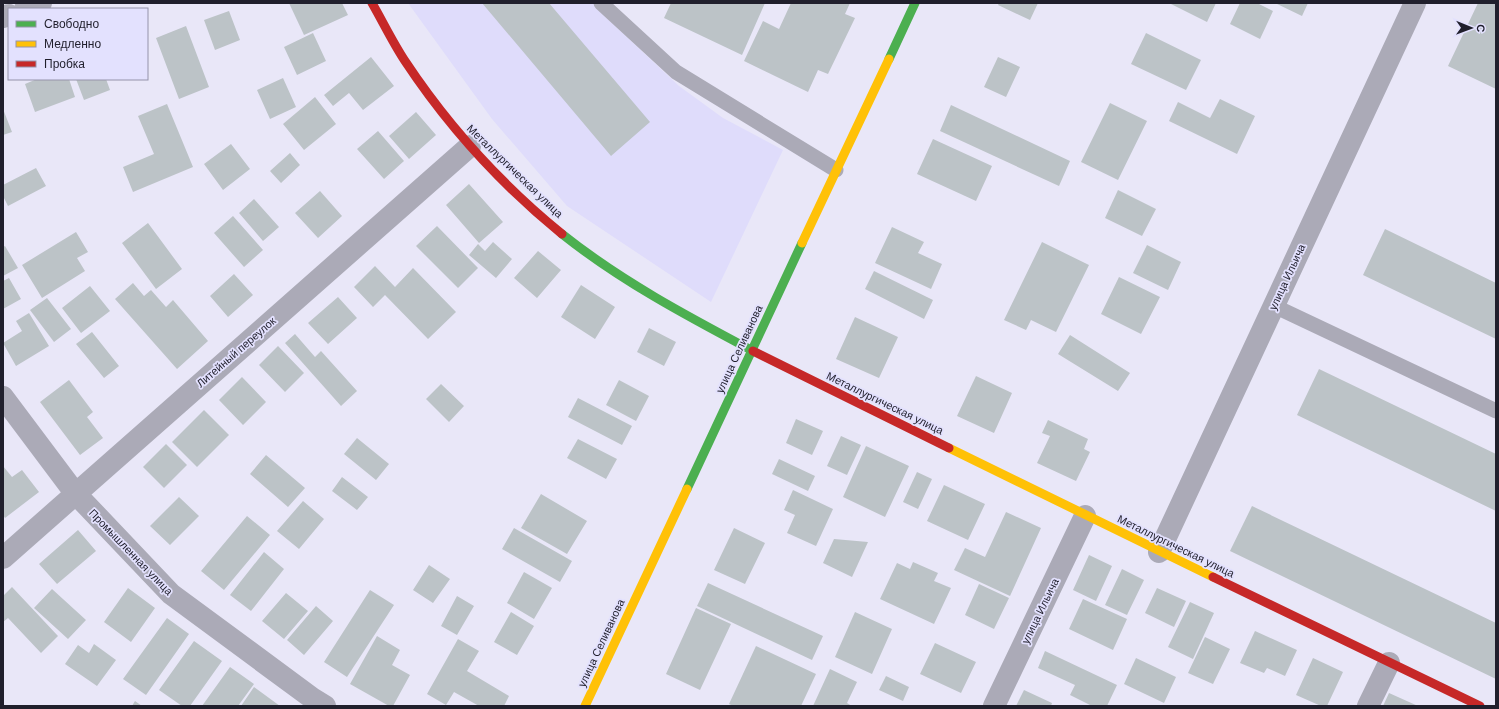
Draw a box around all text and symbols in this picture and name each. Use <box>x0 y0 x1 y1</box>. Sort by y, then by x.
legend <box>8 8 148 80</box>
north arrow <box>1451 8 1491 48</box>
text: Свободно <box>44 17 99 31</box>
text: С <box>1475 24 1487 32</box>
text: Медленно <box>44 37 101 51</box>
text: Пробка <box>44 57 85 71</box>
street label: Металлургическая улица <box>465 122 566 220</box>
street label: улица Ильича <box>1266 241 1308 312</box>
street label: улица Селиванова <box>713 302 765 395</box>
street label: Литейный переулок <box>194 314 278 390</box>
street label: Металлургическая улица <box>825 369 946 437</box>
street label: Промышленная улица <box>87 507 176 598</box>
street label: Металлургическая улица <box>1116 512 1237 580</box>
street label: улица Ильича <box>1019 576 1061 646</box>
street label: улица Селиванова <box>575 596 627 689</box>

